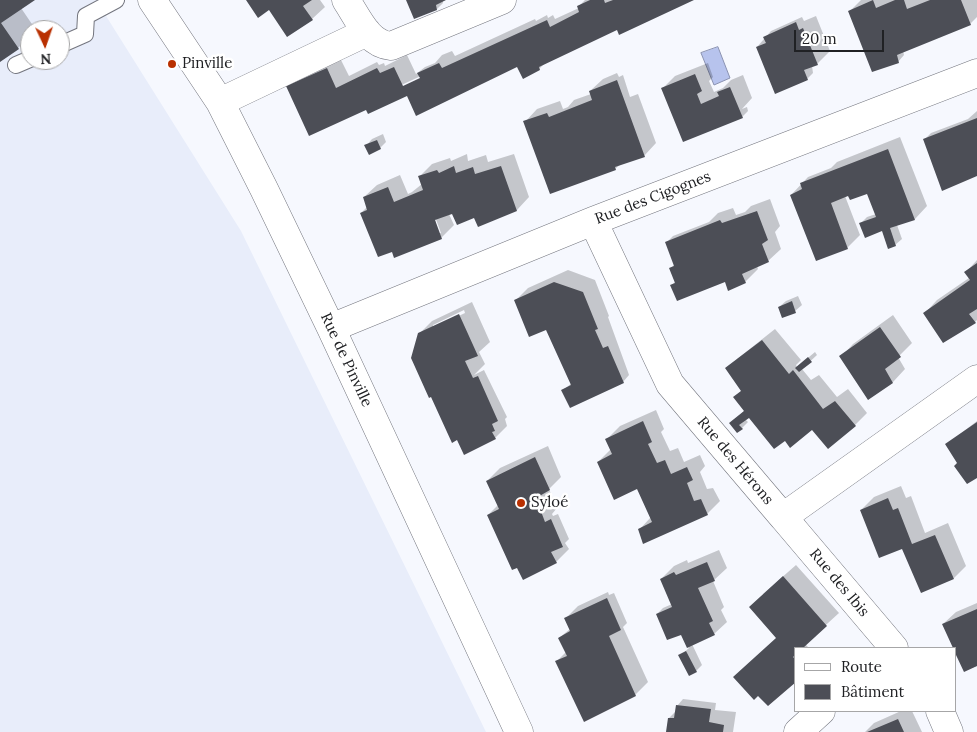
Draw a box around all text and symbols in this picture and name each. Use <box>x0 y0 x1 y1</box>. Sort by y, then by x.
north arrow <box>20 20 70 70</box>
scale bar <box>797 20 887 52</box>
text: 20 m <box>802 29 837 48</box>
text: N <box>40 50 52 68</box>
place label: Pinville <box>182 55 232 73</box>
marker: Pinville <box>166 58 178 70</box>
street label: Rue des Cigognes <box>593 168 713 228</box>
street label: Rue de Pinville <box>316 310 376 410</box>
street label: Rue des Hérons <box>693 413 777 509</box>
place label: Syloé <box>531 494 568 512</box>
marker: Syloé <box>515 497 527 509</box>
street label: Rue des Ibis <box>805 545 873 621</box>
legend <box>794 647 957 712</box>
text: Route <box>841 657 882 676</box>
text: Bâtiment <box>841 682 904 701</box>

